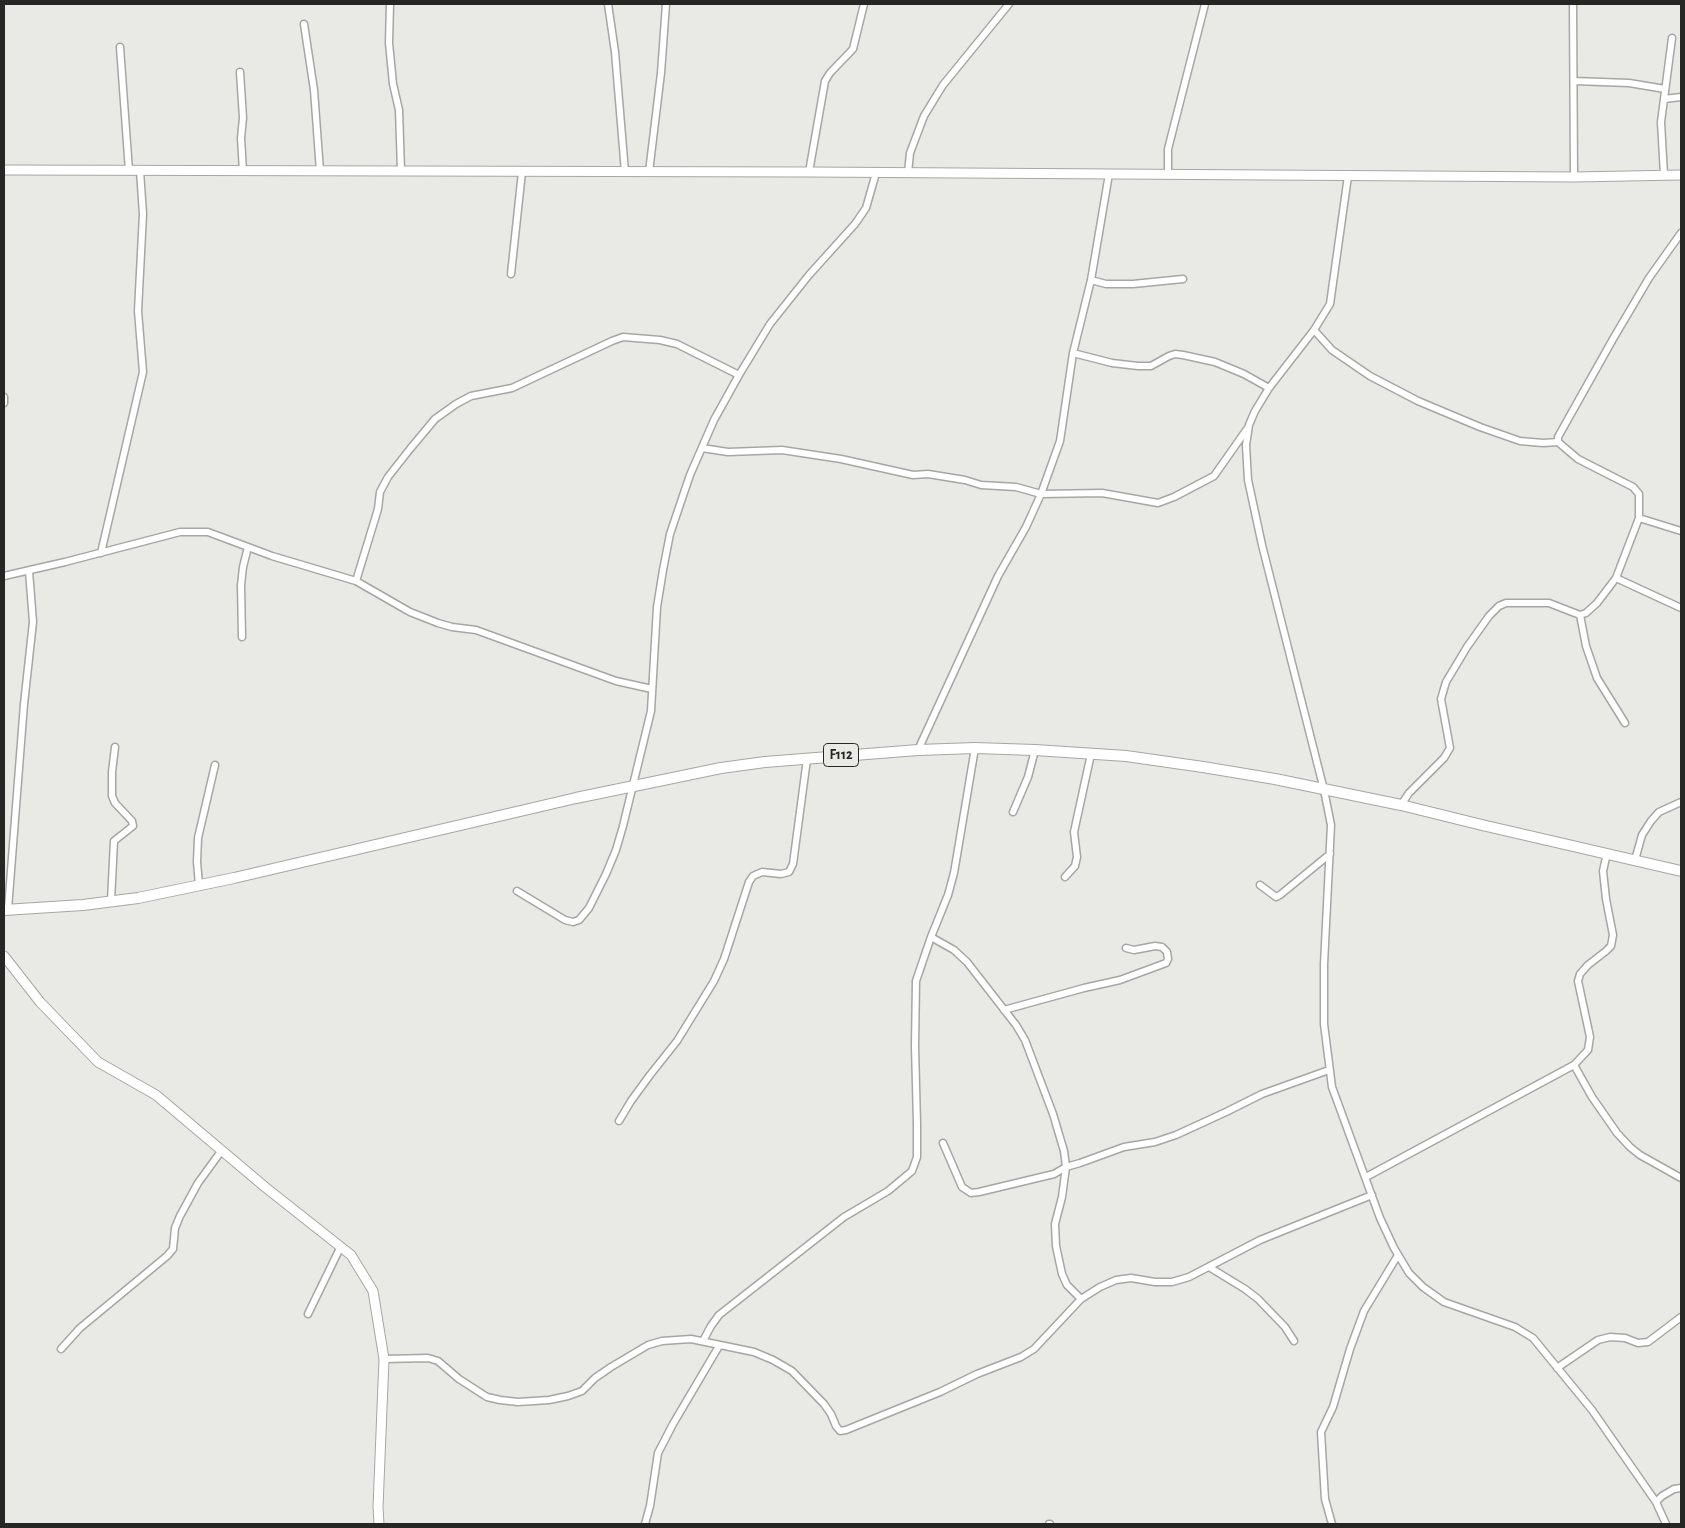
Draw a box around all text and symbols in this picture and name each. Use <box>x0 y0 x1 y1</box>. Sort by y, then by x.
road number: F112 <box>824 744 858 766</box>

